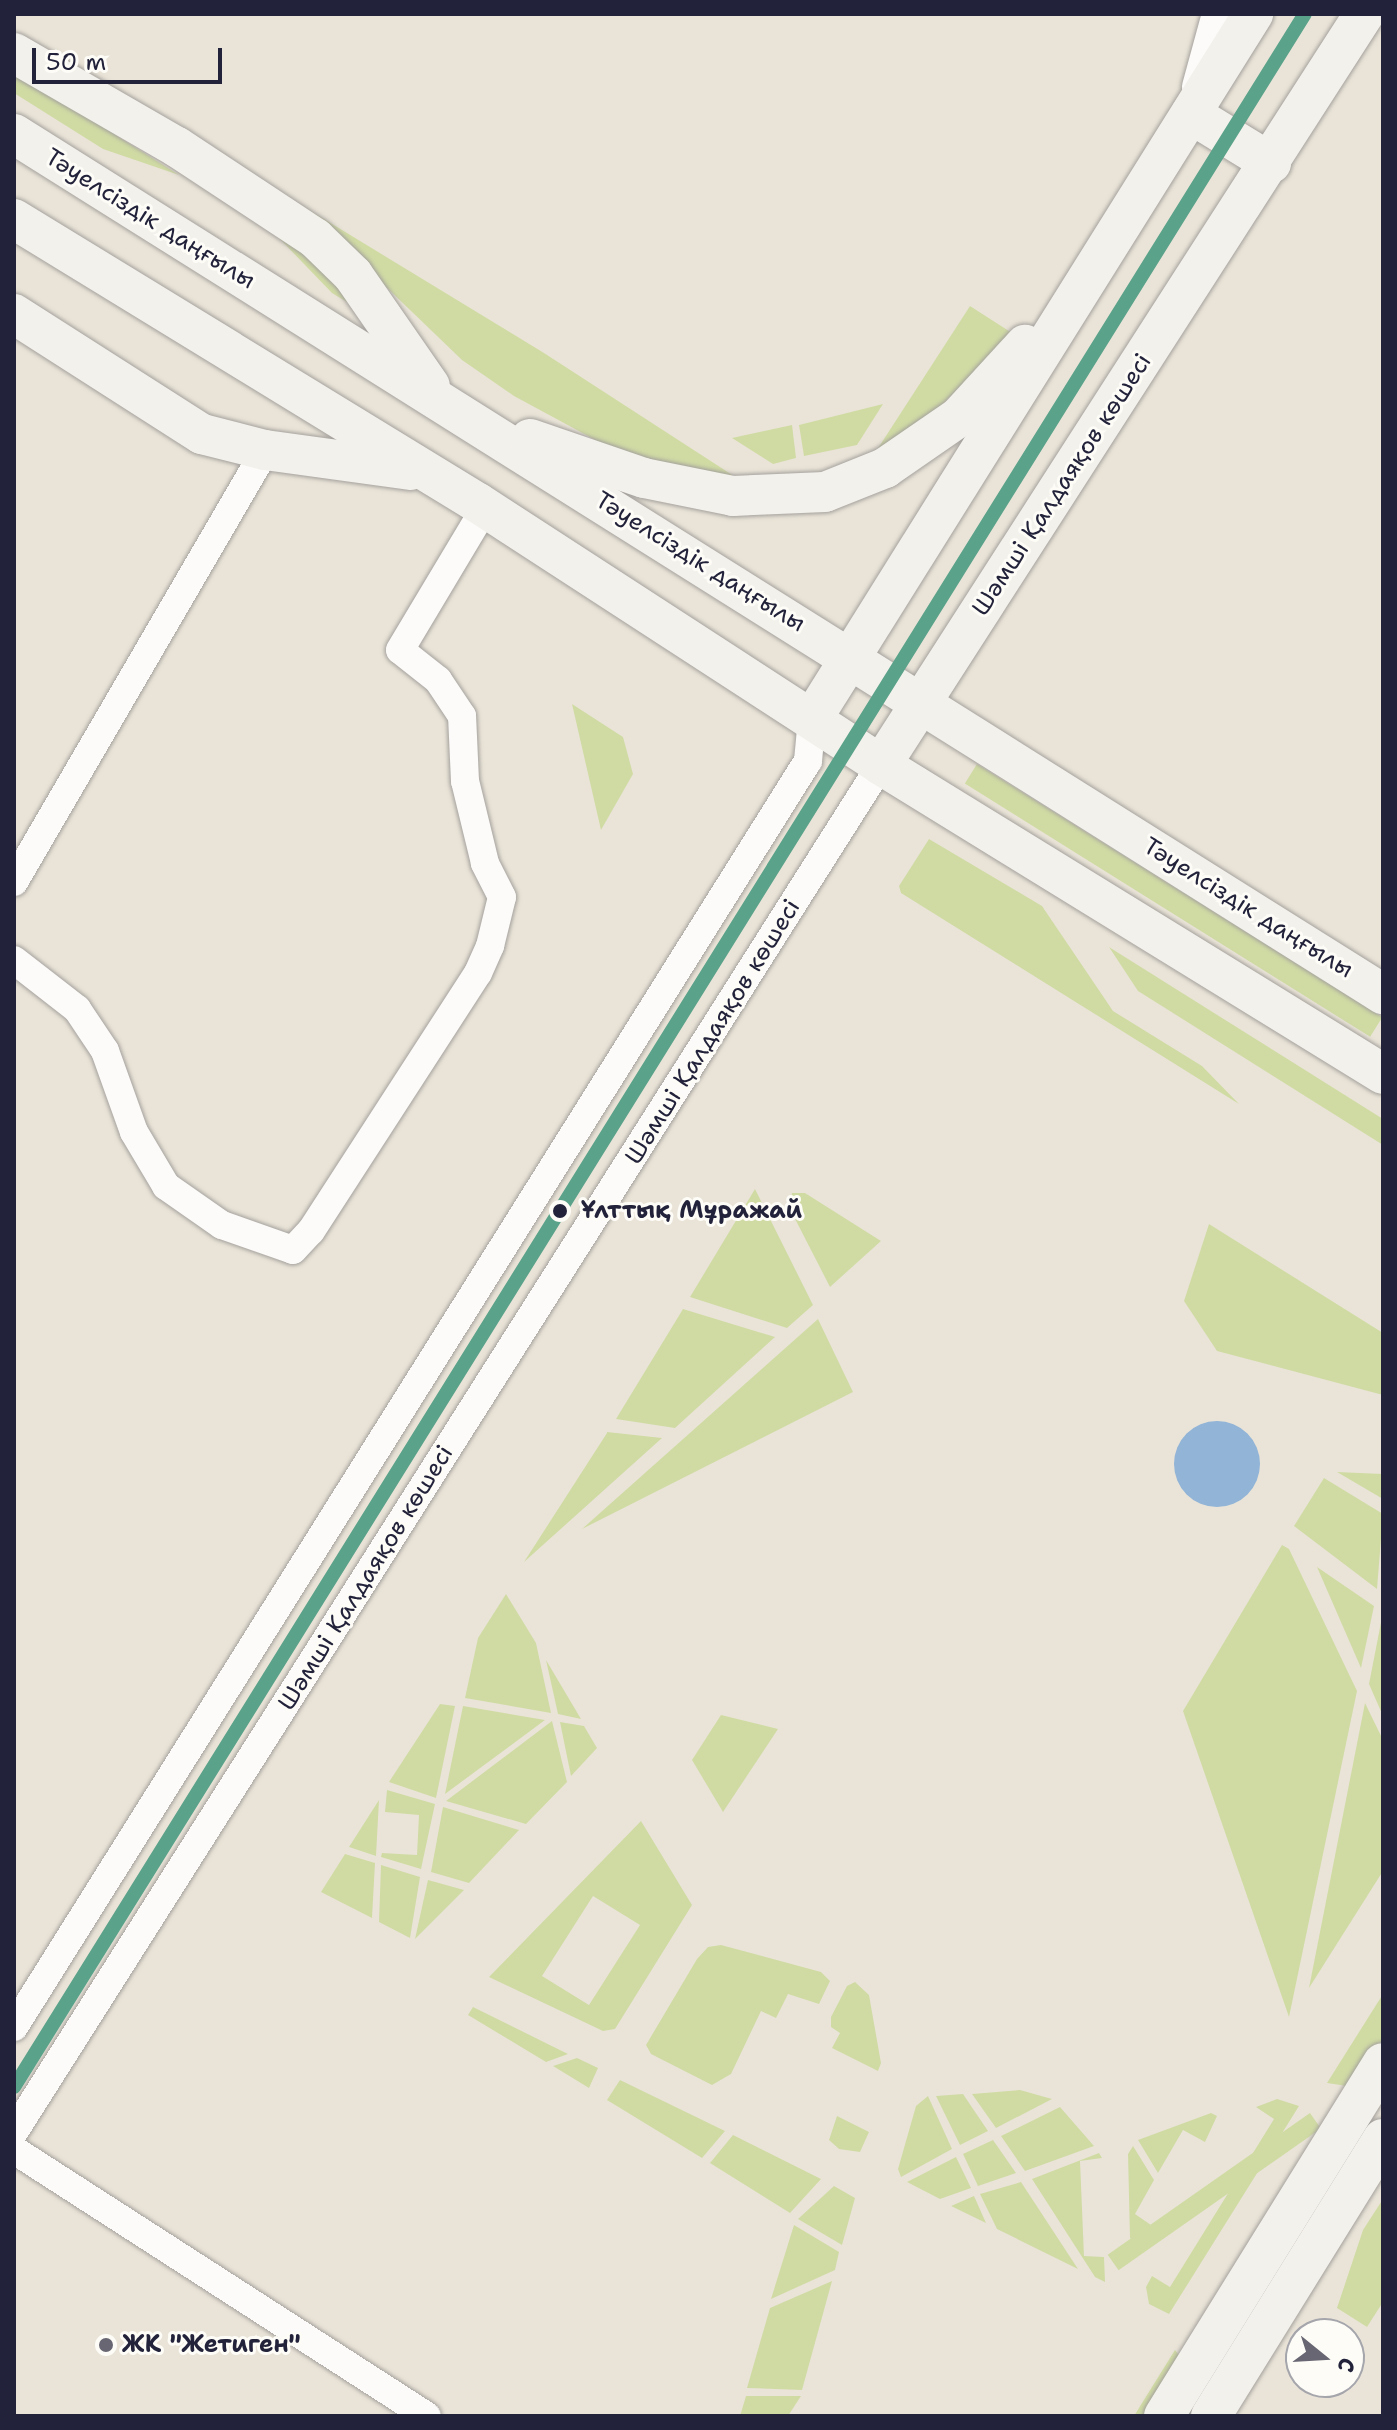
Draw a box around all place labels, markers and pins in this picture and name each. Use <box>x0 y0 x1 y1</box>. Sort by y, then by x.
marker: Ұлттық Мұражай <box>546 1197 574 1225</box>
place label: Ұлттық Мұражай <box>581 1197 802 1225</box>
place label: ЖК "Жетиген" <box>122 2331 301 2359</box>
marker: ЖК "Жетиген" <box>97 2336 115 2354</box>

